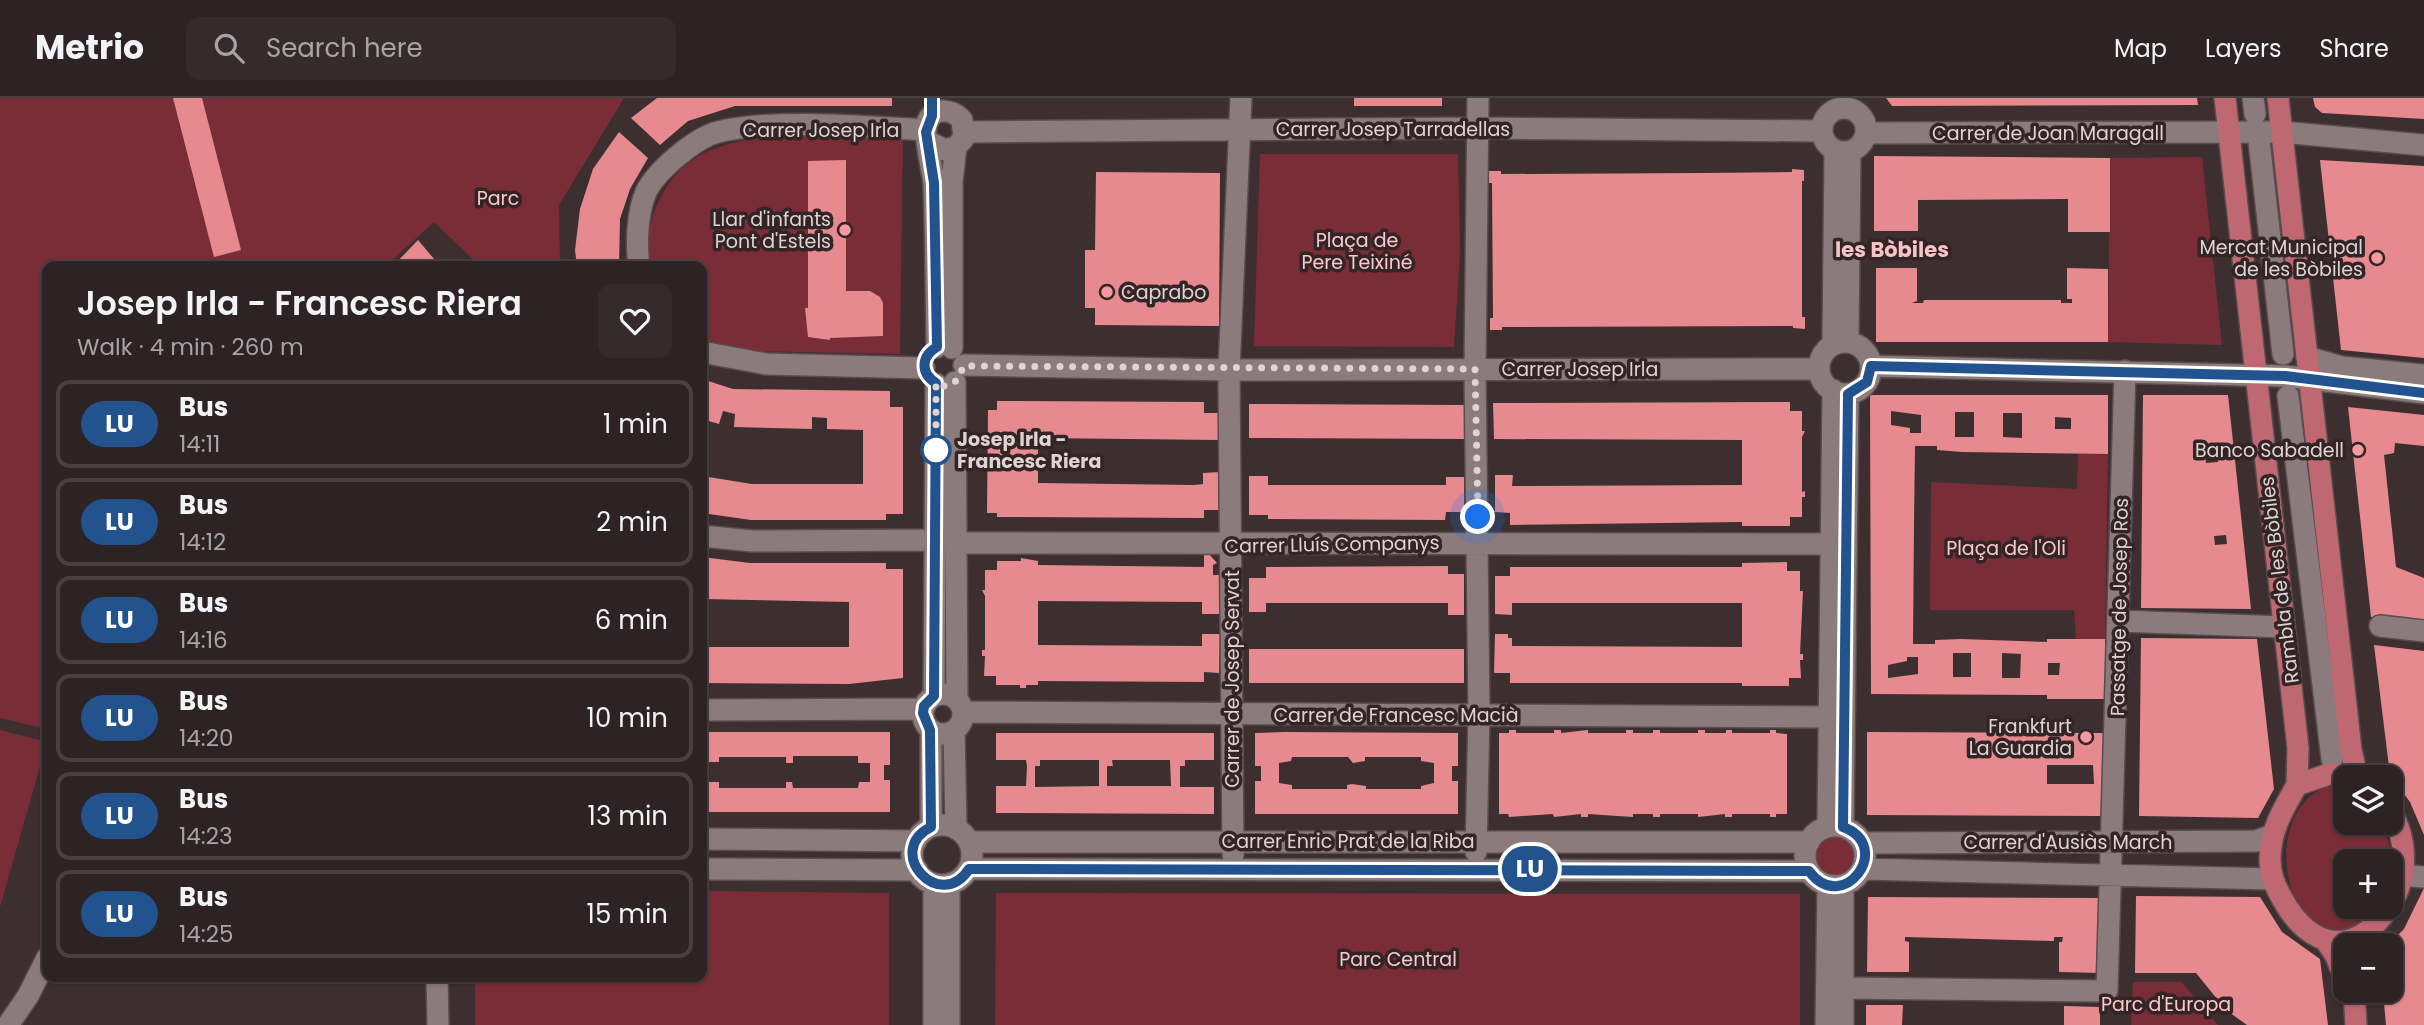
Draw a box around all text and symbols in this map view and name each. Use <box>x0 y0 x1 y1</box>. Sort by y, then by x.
search box <box>186 17 676 80</box>
text: Metrio <box>35 24 144 71</box>
icon: search <box>210 29 248 67</box>
text: Search here <box>266 30 423 66</box>
text: Map <box>2114 32 2167 65</box>
text: Layers <box>2205 32 2281 65</box>
text: Share <box>2319 32 2389 65</box>
street label: Carrer Josep Tarradellas <box>1276 116 1510 143</box>
street label: Carrer Josep Irla <box>743 117 899 144</box>
street label: Carrer de Joan Maragall <box>1932 120 2164 147</box>
park label: Parc <box>477 185 519 212</box>
place label: Llar d'infants Pont d'Estels <box>712 206 831 255</box>
marker: Llar d'infants Pont d'Estels <box>837 222 853 238</box>
park label: Plaça de Pere Teixiné <box>1301 227 1413 276</box>
place label: Mercat Municipal de les Bòbiles <box>2199 234 2363 283</box>
district label: les Bòbiles <box>1835 235 1949 264</box>
marker: Mercat Municipal de les Bòbiles <box>2369 250 2385 266</box>
place label: Caprabo <box>1121 279 1206 306</box>
text: Josep Irla - Francesc Riera <box>77 280 522 327</box>
button: heart <box>598 284 672 358</box>
marker: Caprabo <box>1099 284 1115 300</box>
text: Walk · 4 min · 260 m <box>77 331 304 363</box>
street label: Carrer Josep Irla <box>1502 356 1658 383</box>
text: Bus <box>179 389 228 425</box>
text: 1 min <box>603 406 668 442</box>
text: LU <box>105 407 134 440</box>
place label: Josep Irla - Francesc Riera <box>957 426 1101 475</box>
text: 14:11 <box>179 428 220 460</box>
marker: Josep Irla - Francesc Riera <box>921 435 951 465</box>
place label: Banco Sabadell <box>2195 437 2344 464</box>
marker: Banco Sabadell <box>2350 442 2366 458</box>
street label: Rambla de les Bòbiles <box>2253 475 2306 685</box>
text: Bus <box>179 487 228 523</box>
street label: Passatge de Josep Ros <box>2104 498 2135 716</box>
your location <box>1460 499 1495 534</box>
text: 2 min <box>596 504 668 540</box>
text: LU <box>105 505 134 538</box>
text: 14:12 <box>179 526 226 558</box>
street label: Carrer Lluís Companys <box>1224 529 1440 560</box>
park label: Plaça de l'Oli <box>1946 535 2066 562</box>
street label: Carrer de Josep Servat <box>1219 570 1246 788</box>
text: Bus <box>179 585 228 621</box>
text: 6 min <box>595 602 668 638</box>
text: LU <box>105 603 134 636</box>
text: 14:16 <box>179 624 228 656</box>
text: Bus <box>179 683 228 719</box>
text: 10 min <box>587 700 668 736</box>
text: LU <box>105 701 134 734</box>
street label: Carrer de Francesc Macià <box>1273 702 1519 729</box>
place label: Frankfurt La Guardia <box>1969 713 2072 762</box>
text: 14:20 <box>179 722 233 754</box>
marker: Frankfurt La Guardia <box>2078 729 2094 745</box>
map controls <box>2333 765 2403 1003</box>
button: layers <box>2333 765 2403 835</box>
text: Bus <box>179 781 228 817</box>
text: 13 min <box>588 798 668 834</box>
text: LU <box>105 799 134 832</box>
text: 14:23 <box>179 820 233 852</box>
street label: Carrer Enric Prat de la Riba <box>1221 828 1475 855</box>
street label: Carrer d'Ausiàs March <box>1964 829 2172 856</box>
line badge: LU <box>1498 846 1562 892</box>
button: + <box>2333 849 2403 919</box>
text: LU <box>1516 852 1544 885</box>
text: Bus <box>179 879 228 915</box>
text: 15 min <box>587 896 668 932</box>
text: LU <box>105 897 134 930</box>
text: 14:25 <box>179 918 233 950</box>
button: − <box>2333 933 2403 1003</box>
park label: Parc Central <box>1339 946 1457 973</box>
park label: Parc d'Europa <box>2101 991 2231 1018</box>

